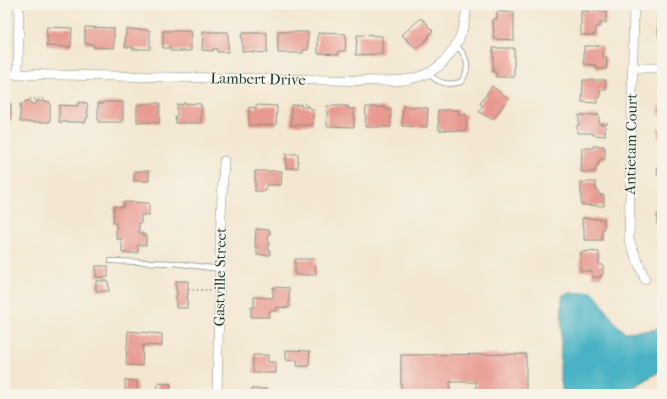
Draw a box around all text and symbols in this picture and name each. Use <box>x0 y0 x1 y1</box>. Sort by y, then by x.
street label: Lambert Drive <box>210 69 306 89</box>
street label: Antietam Court <box>621 93 641 196</box>
street label: Gastville Street <box>210 227 230 327</box>

